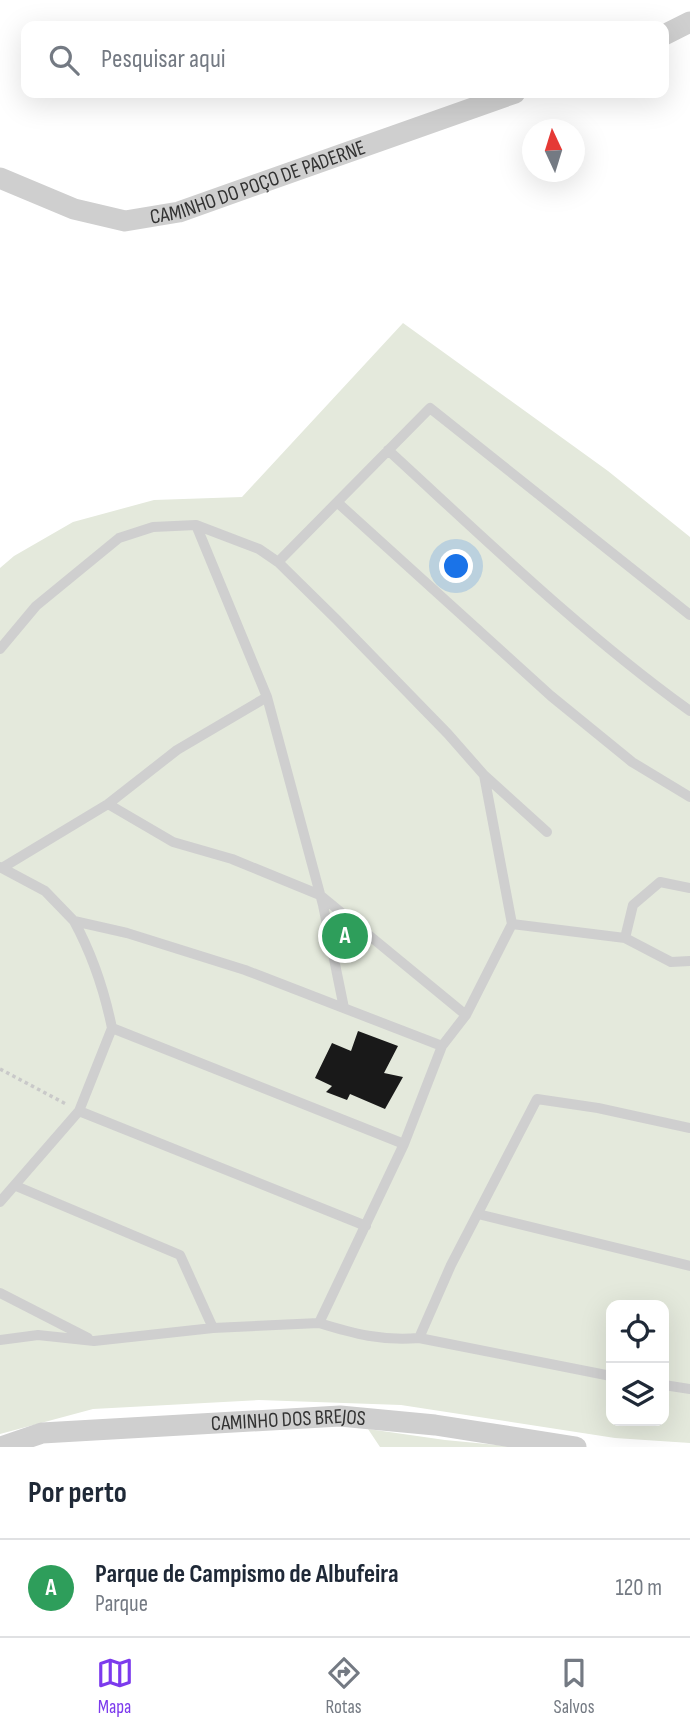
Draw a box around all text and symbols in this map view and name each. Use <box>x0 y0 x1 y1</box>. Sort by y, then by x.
search box <box>21 21 669 98</box>
icon: search <box>45 41 83 79</box>
text: Pesquisar aqui <box>101 44 226 75</box>
north arrow <box>522 119 585 182</box>
street label: CAMINHO DO POÇO DE PADERNE <box>148 135 369 230</box>
your location <box>439 549 473 583</box>
pin: A <box>322 910 368 962</box>
map controls <box>606 1300 669 1426</box>
button: locate <box>606 1300 669 1363</box>
button: layers <box>606 1363 669 1426</box>
street label: CAMINHO DOS BREJOS <box>210 1404 367 1436</box>
text: Por perto <box>28 1475 127 1511</box>
text: Parque de Campismo de Albufeira <box>95 1559 399 1590</box>
text: A <box>46 1574 56 1602</box>
text: 120 m <box>616 1574 662 1602</box>
text: Parque <box>95 1590 148 1618</box>
tab: Mapa <box>96 1654 134 1719</box>
tab: Rotas <box>325 1654 363 1719</box>
tab: Salvos <box>554 1654 594 1719</box>

